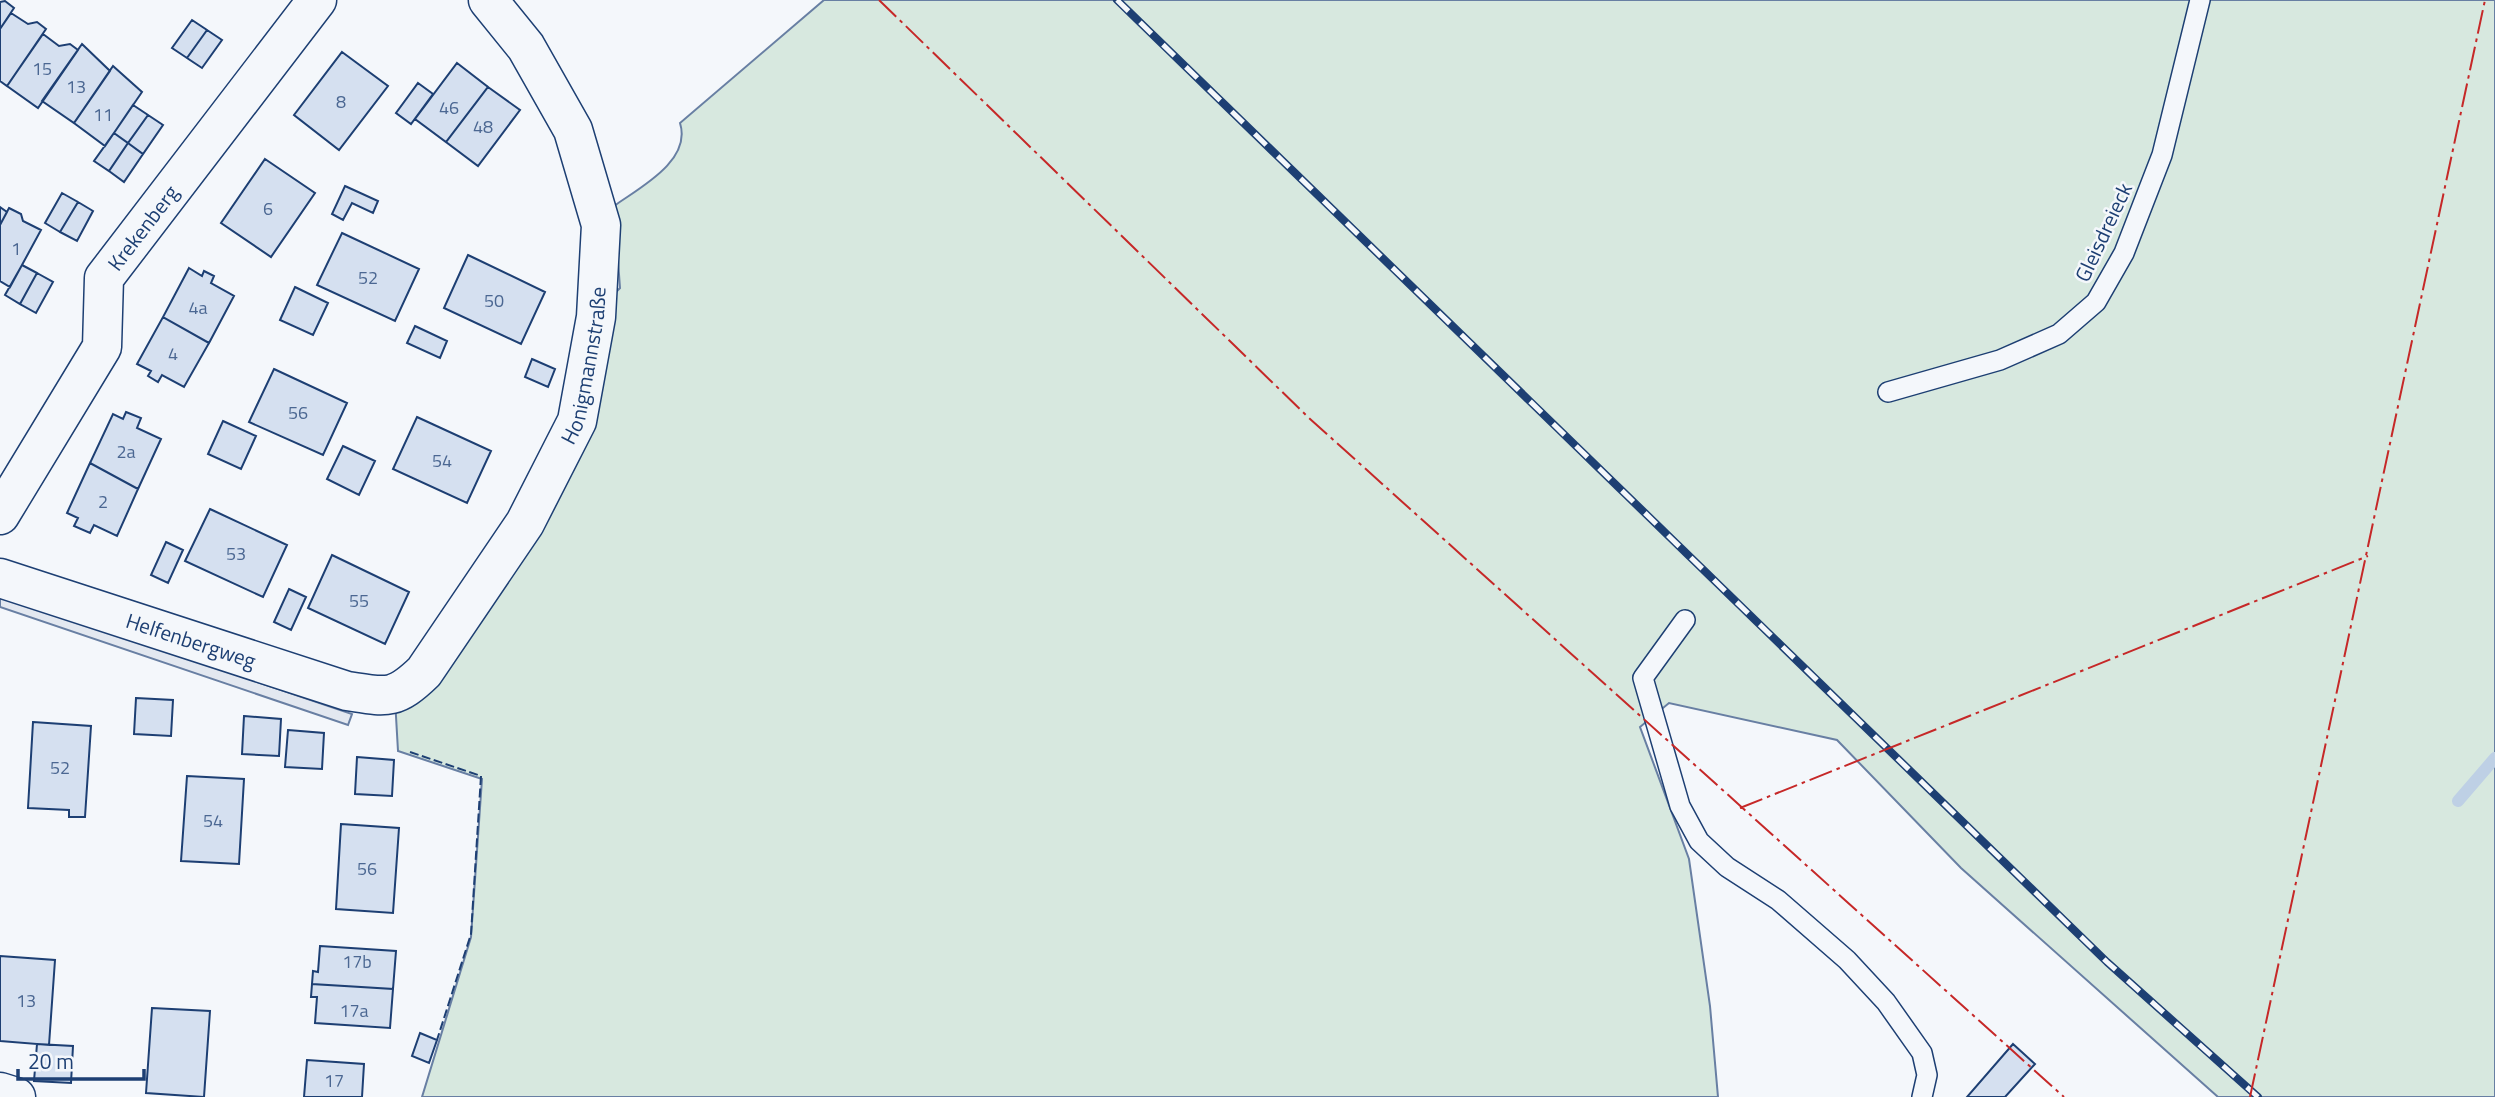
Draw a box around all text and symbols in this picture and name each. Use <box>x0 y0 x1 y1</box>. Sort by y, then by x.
house number: 15 <box>32 55 52 82</box>
house number: 13 <box>66 73 86 100</box>
house number: 8 <box>336 88 346 115</box>
house number: 46 <box>439 94 459 121</box>
house number: 11 <box>93 101 113 128</box>
house number: 48 <box>473 113 493 140</box>
street label: Gleisdreieck <box>2066 177 2140 287</box>
street label: Krekenberg <box>99 178 186 277</box>
house number: 6 <box>263 195 273 222</box>
house number: 1 <box>11 235 21 262</box>
house number: 52 <box>358 264 378 291</box>
street label: Honigmannstraße <box>552 286 614 450</box>
house number: 50 <box>484 287 504 314</box>
house number: 4a <box>188 294 208 321</box>
house number: 4 <box>168 340 178 367</box>
house number: 56 <box>288 399 308 426</box>
house number: 2a <box>116 438 136 465</box>
house number: 54 <box>432 447 452 474</box>
house number: 2 <box>98 488 108 515</box>
house number: 53 <box>226 540 246 567</box>
house number: 55 <box>349 587 369 614</box>
street label: Helfenbergweg <box>122 604 260 676</box>
house number: 52 <box>50 754 70 781</box>
house number: 54 <box>203 807 223 834</box>
house number: 56 <box>357 855 377 882</box>
house number: 17b <box>342 948 372 975</box>
house number: 13 <box>16 987 36 1014</box>
house number: 17a <box>339 997 369 1024</box>
scale bar <box>18 1038 144 1082</box>
text: 20 m <box>28 1045 74 1077</box>
house number: 17 <box>324 1067 344 1094</box>

